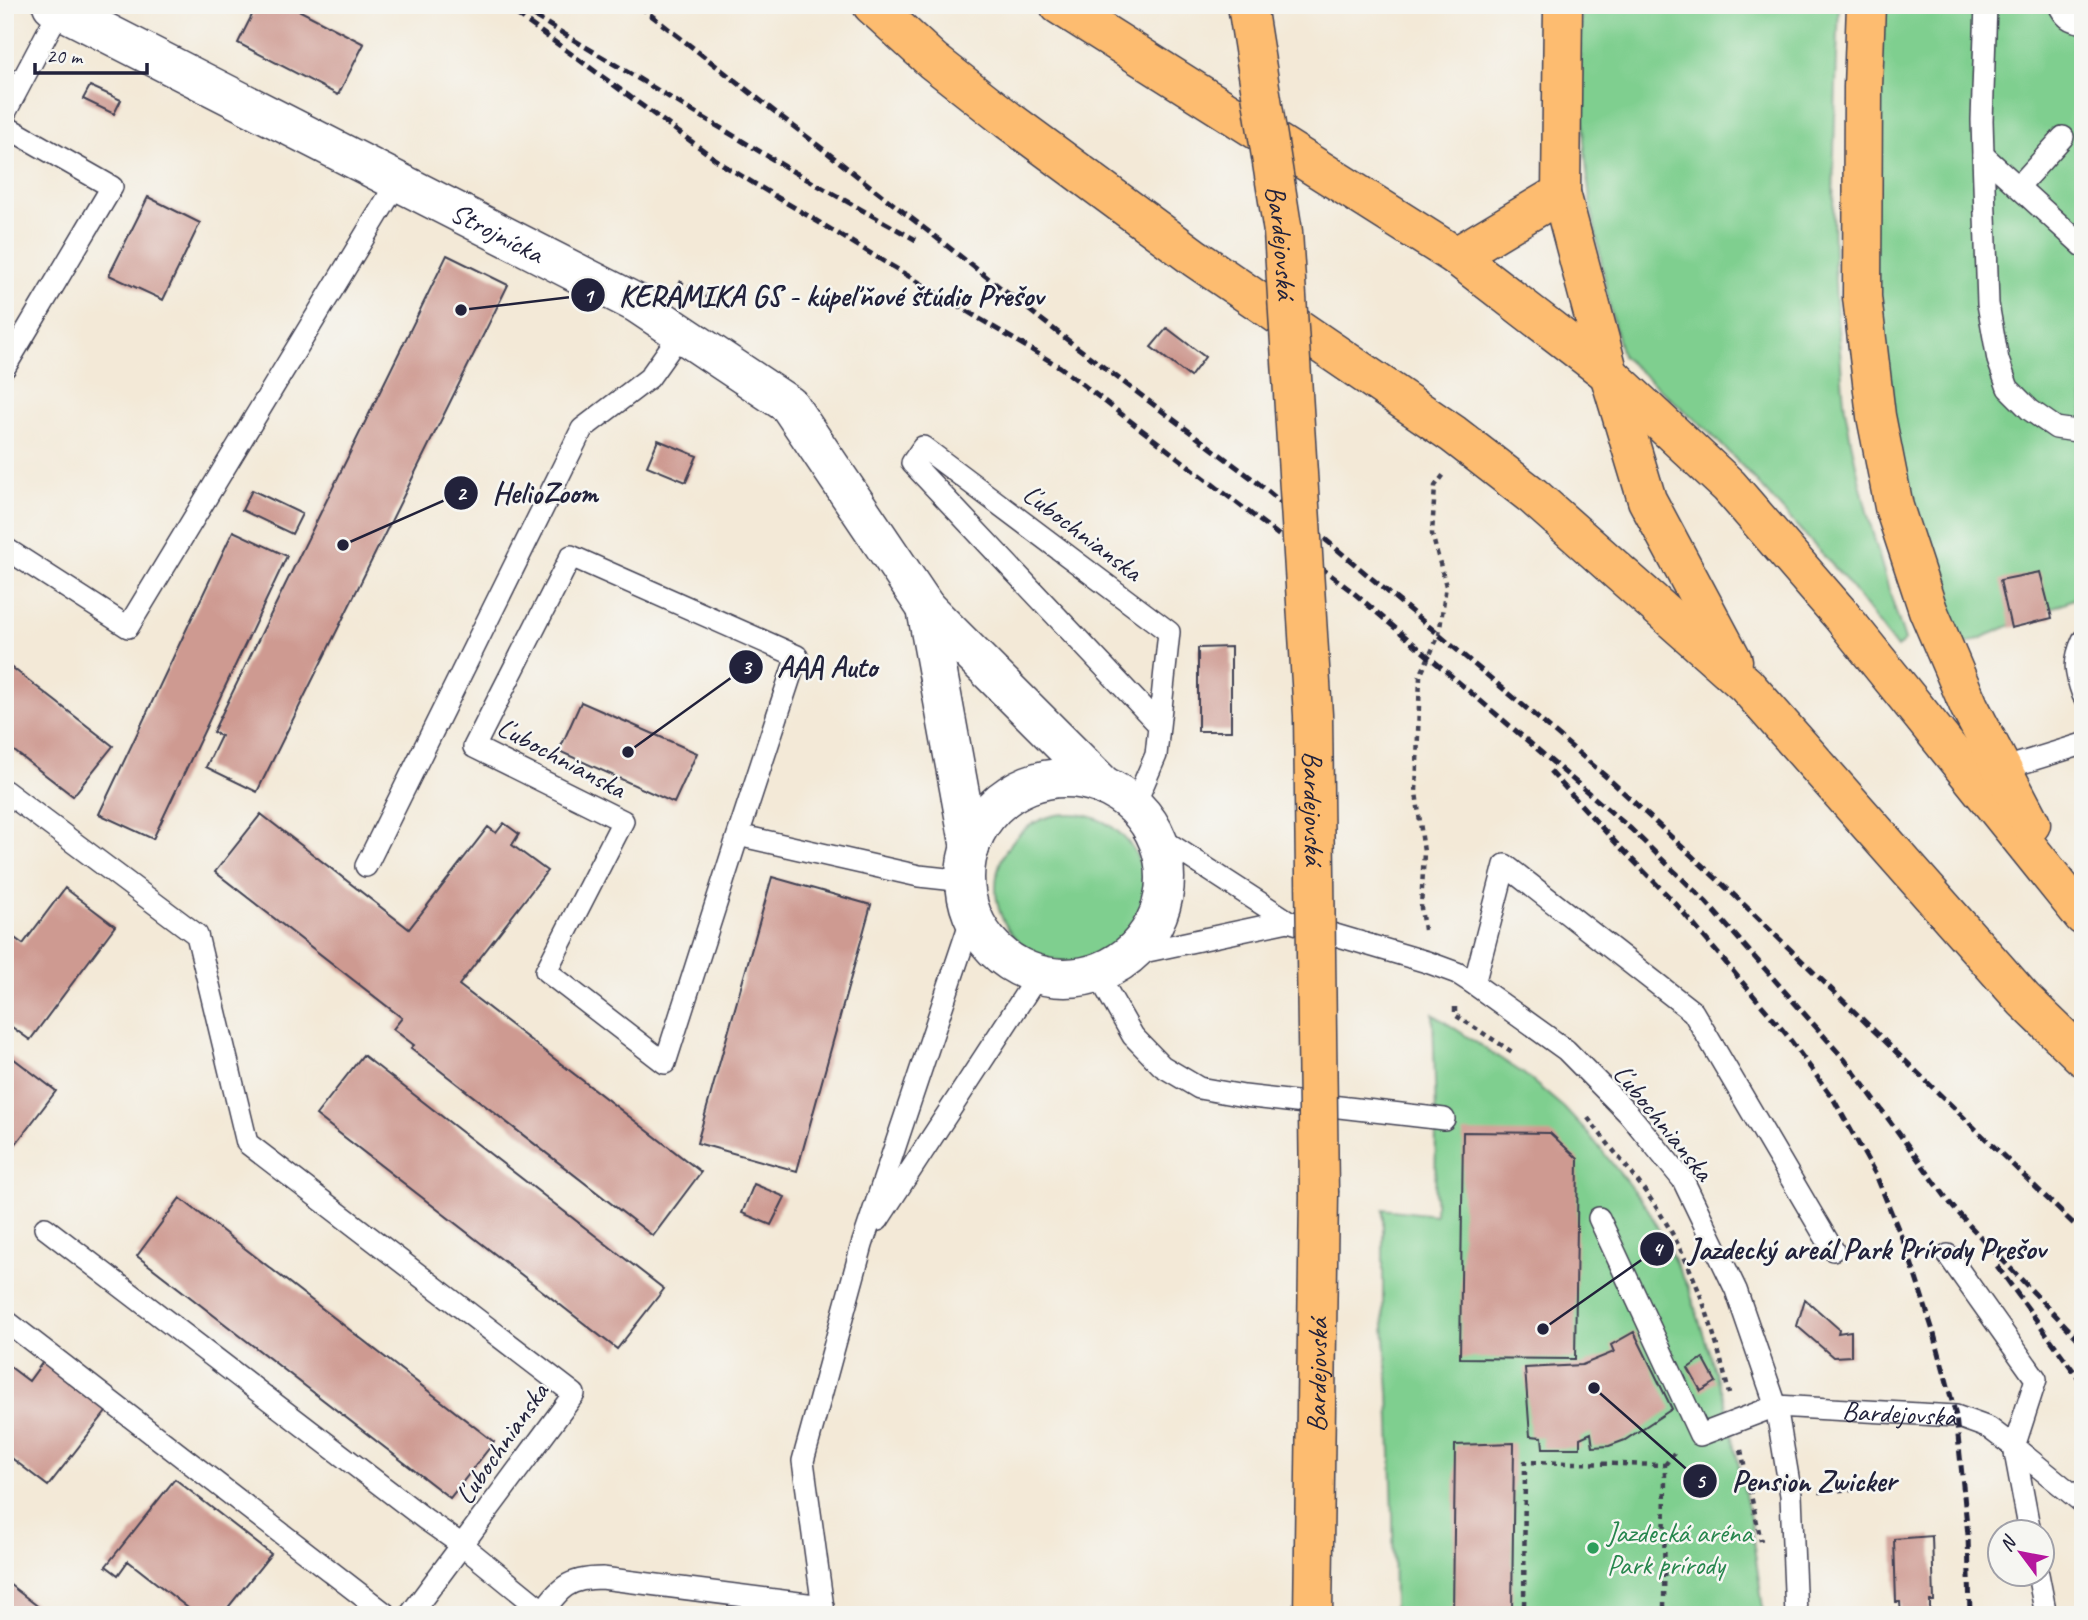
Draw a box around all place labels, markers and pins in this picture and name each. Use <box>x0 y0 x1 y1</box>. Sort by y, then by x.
callout: KERAMIKA GS - kúpeľňové štúdio Prešov <box>570 270 1057 321</box>
callout: HelioZoom <box>443 467 612 518</box>
callout: AAA Auto <box>728 641 891 692</box>
callout: Jazdecký areál Park Prírody Prešov <box>1639 1223 2060 1274</box>
callout: Pension Zwicker <box>1682 1455 1910 1506</box>
place label: Jazdecká aréna Park prírody <box>1605 1515 1754 1582</box>
marker: Jazdecká aréna Park prírody <box>1585 1540 1601 1556</box>

